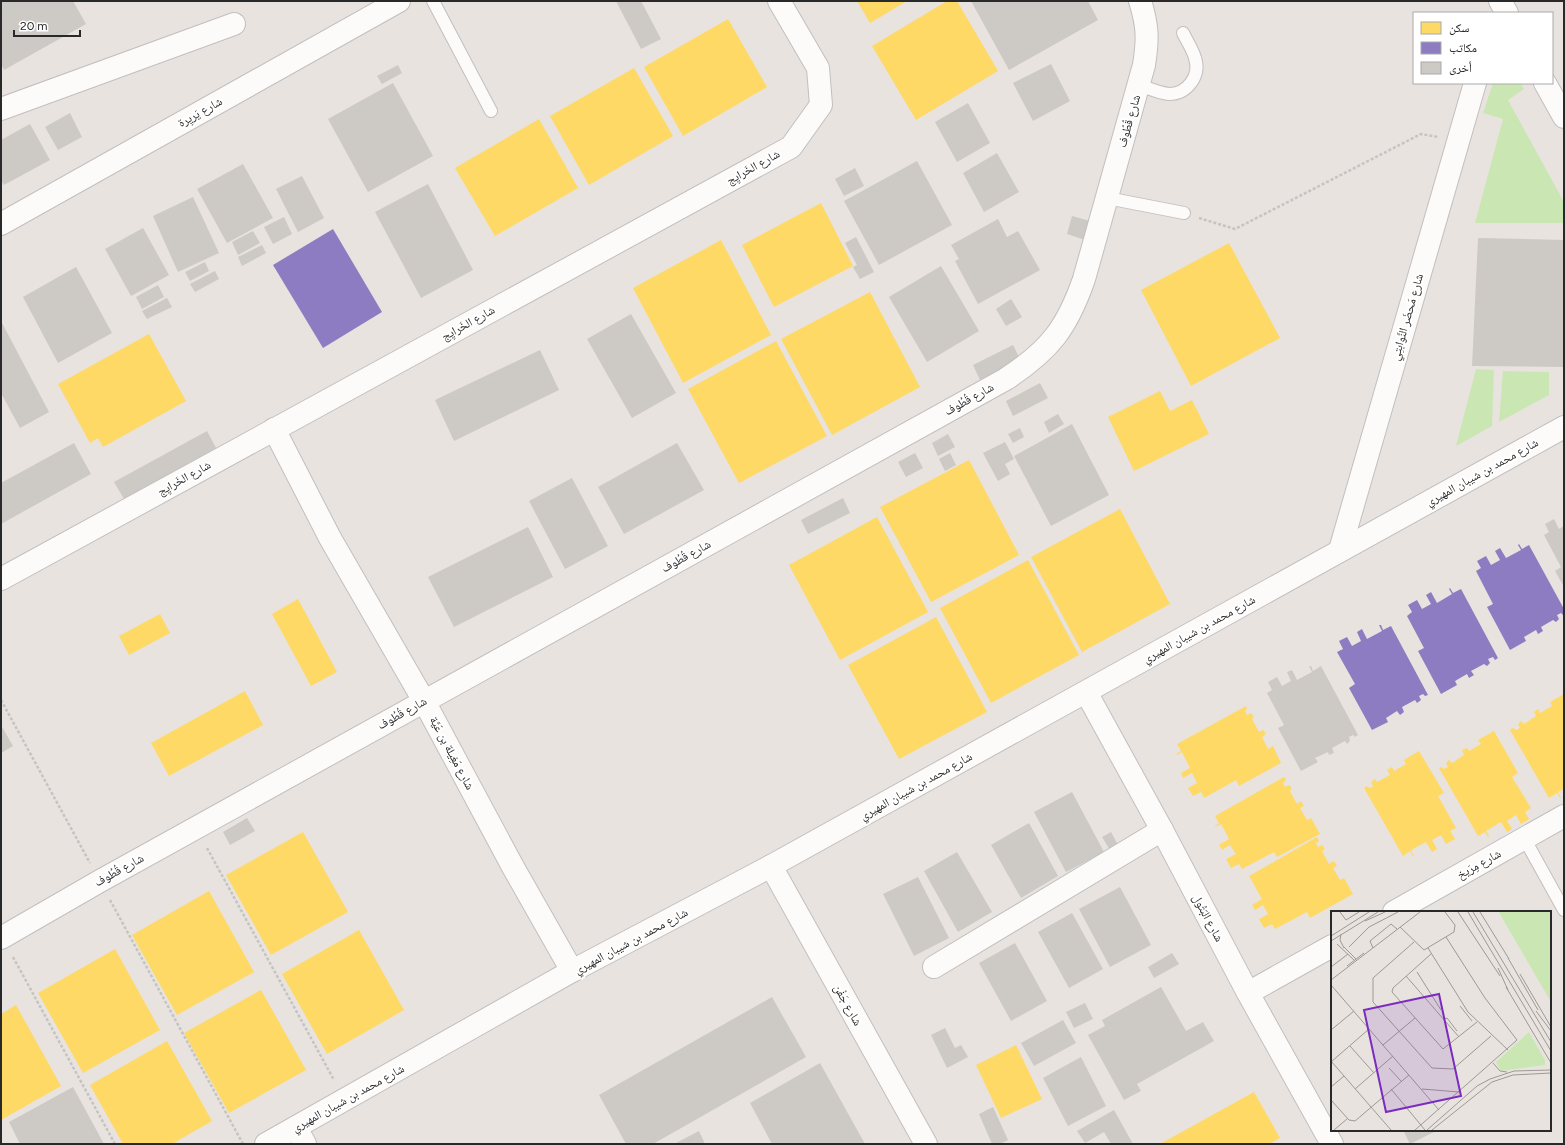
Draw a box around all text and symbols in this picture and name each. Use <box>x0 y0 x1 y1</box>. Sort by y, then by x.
scale bar <box>14 12 80 38</box>
legend <box>1413 12 1553 84</box>
text: 20 m <box>20 19 48 33</box>
text: سكن <box>1449 21 1470 35</box>
text: مكاتب <box>1449 41 1477 55</box>
text: أخرى <box>1449 61 1472 75</box>
street label: شارع قُطُوف <box>1115 93 1144 149</box>
street label: شارع يَريِرة <box>175 94 225 131</box>
street label: شارع الخَرايِج <box>724 147 783 189</box>
street label: شارع مَحضَر النَّوابتِي <box>1388 272 1429 363</box>
street label: شارع الخَرايِج <box>439 303 498 345</box>
street label: شارع قُطُوف <box>942 380 997 419</box>
street label: شارع محمد بن شيبان المهيري <box>1423 435 1542 511</box>
street label: شارع الخَرايِج <box>155 458 214 500</box>
street label: شارع قُطُوف <box>659 537 714 576</box>
street label: شارع محمد بن شيبان المهيري <box>1140 592 1259 668</box>
street label: شارع قُطُوف <box>375 694 430 733</box>
street label: شارع مَغِيلة بن عَيَّة <box>426 714 477 793</box>
street label: شارع محمد بن شيبان المهيري <box>857 749 976 825</box>
street label: شارع مِرَيخ <box>1455 846 1504 883</box>
street label: شارع قُطُوف <box>92 851 147 890</box>
street label: شارع البَتُول <box>1189 892 1226 945</box>
street label: شارع محمد بن شيبان المهيري <box>572 905 692 980</box>
inset map <box>1331 911 1551 1131</box>
street label: شارع جَفْن <box>830 982 865 1029</box>
street label: شارع محمد بن شيبان المهيري <box>289 1061 408 1137</box>

